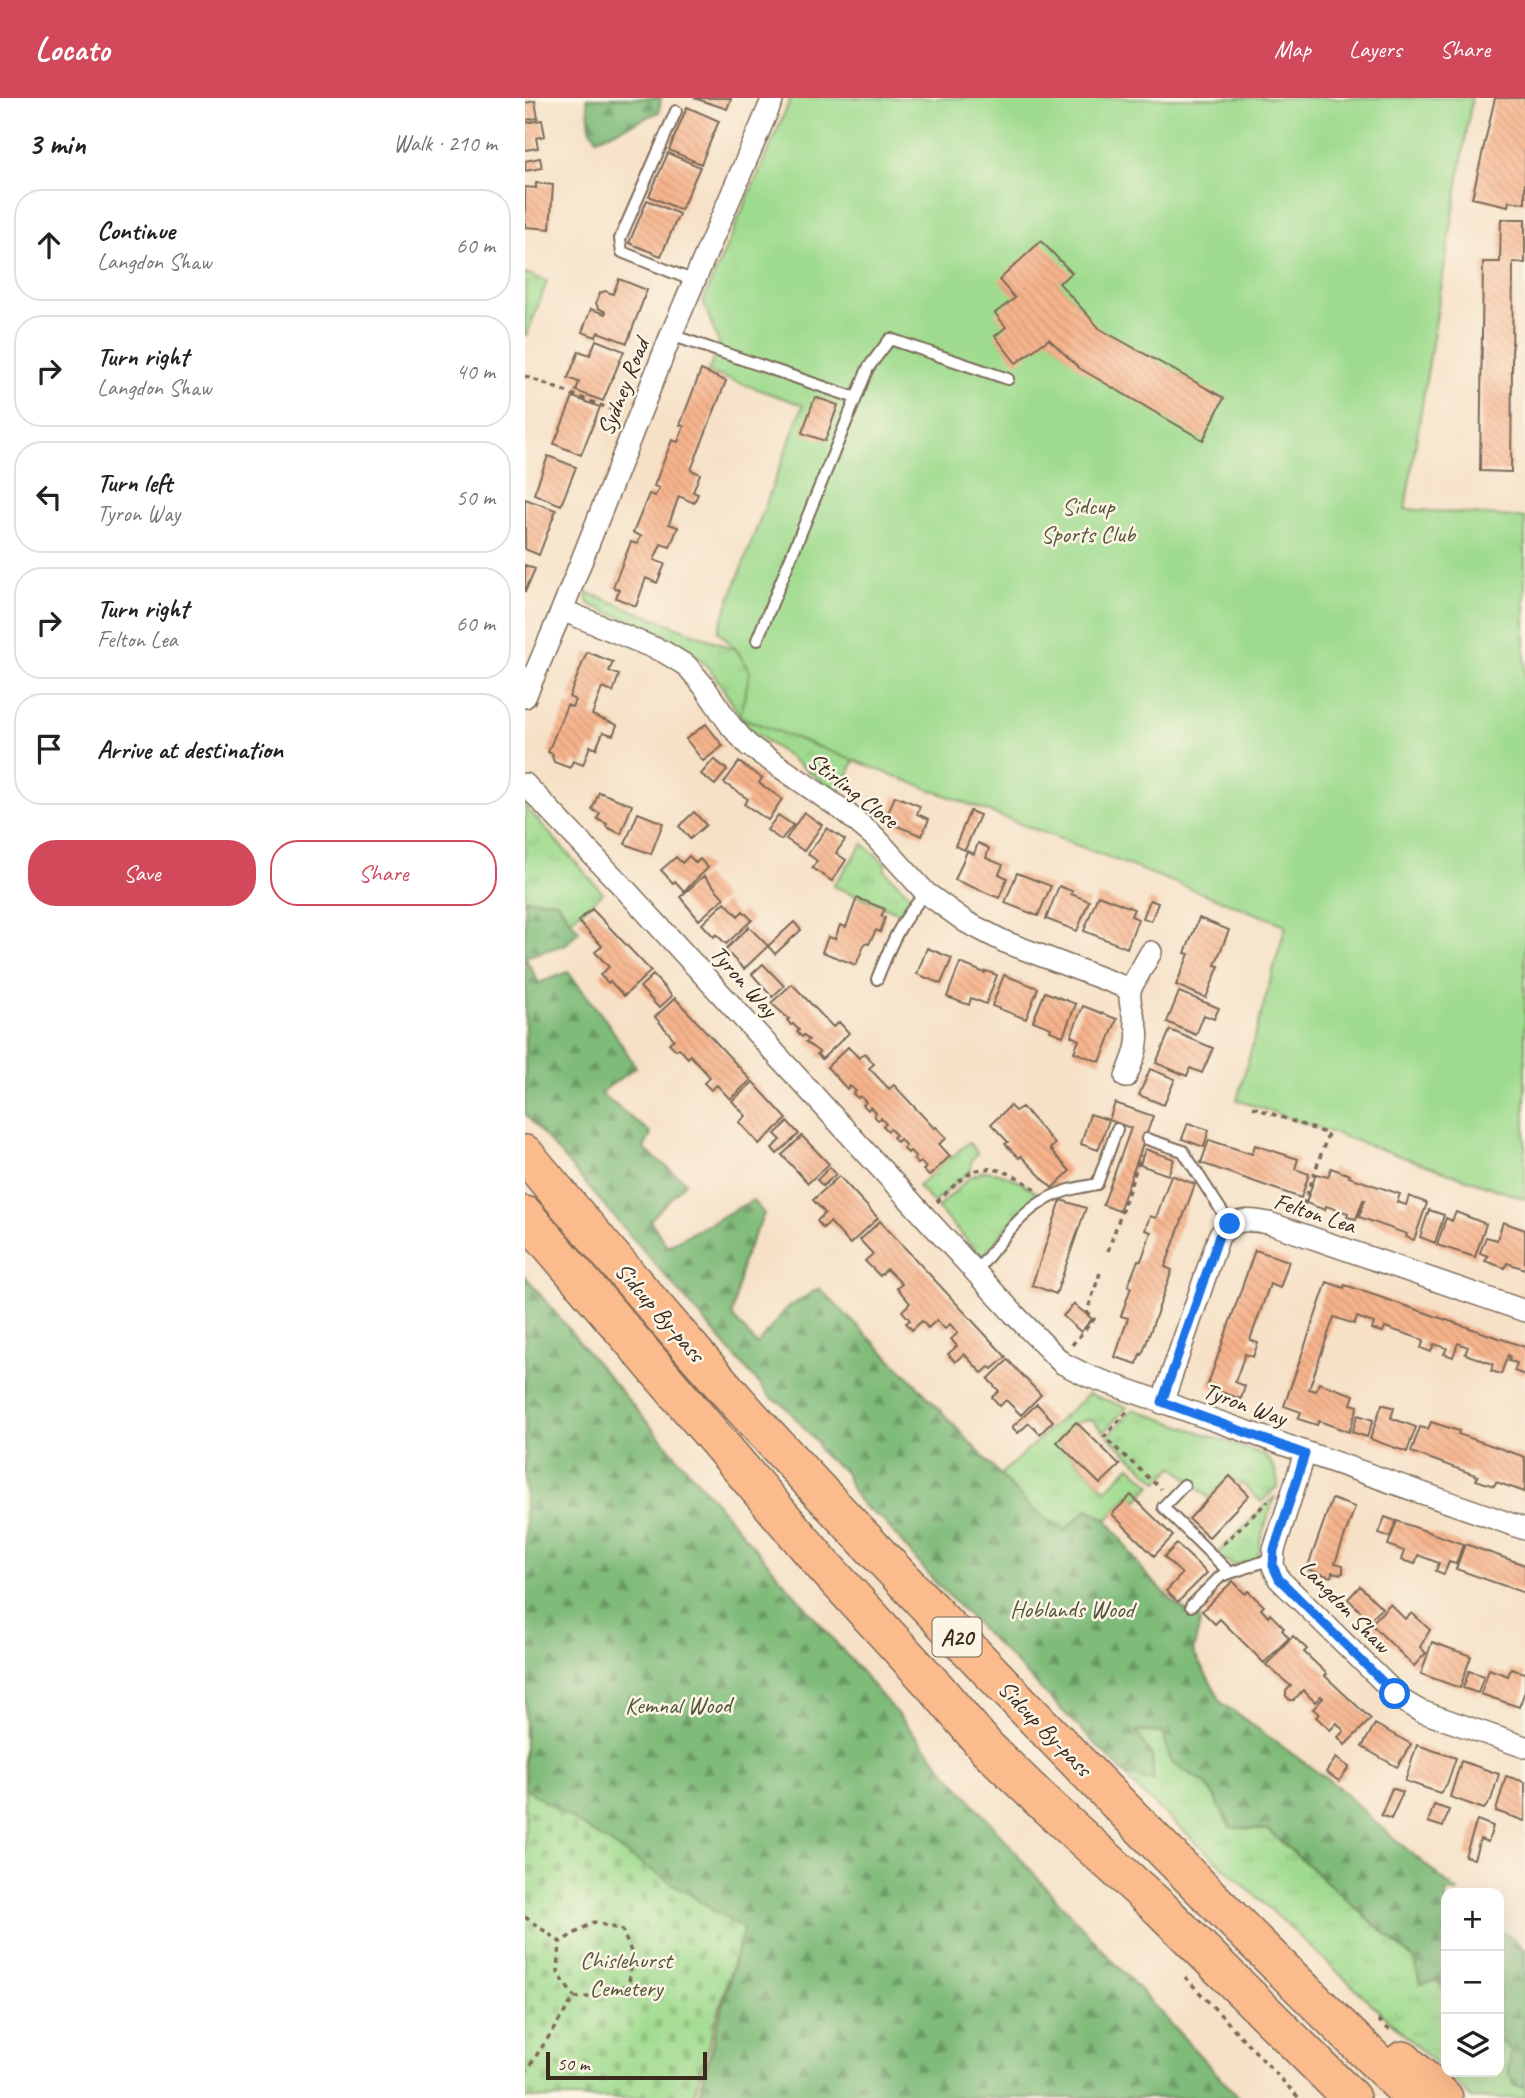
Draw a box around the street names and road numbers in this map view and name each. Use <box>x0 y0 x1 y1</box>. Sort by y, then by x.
street label: Sydney Road <box>590 331 657 440</box>
street label: Stirling Close <box>802 745 906 836</box>
street label: Tyron Way <box>704 939 785 1025</box>
street label: Felton Lea <box>1270 1186 1361 1241</box>
street label: Sidcup By-pass <box>608 1256 713 1369</box>
street label: Tyron Way <box>1199 1375 1293 1434</box>
street label: Langdon Shaw <box>1293 1553 1398 1660</box>
road number: A20 <box>933 1618 982 1656</box>
street label: Sidcup By-pass <box>992 1673 1100 1784</box>

